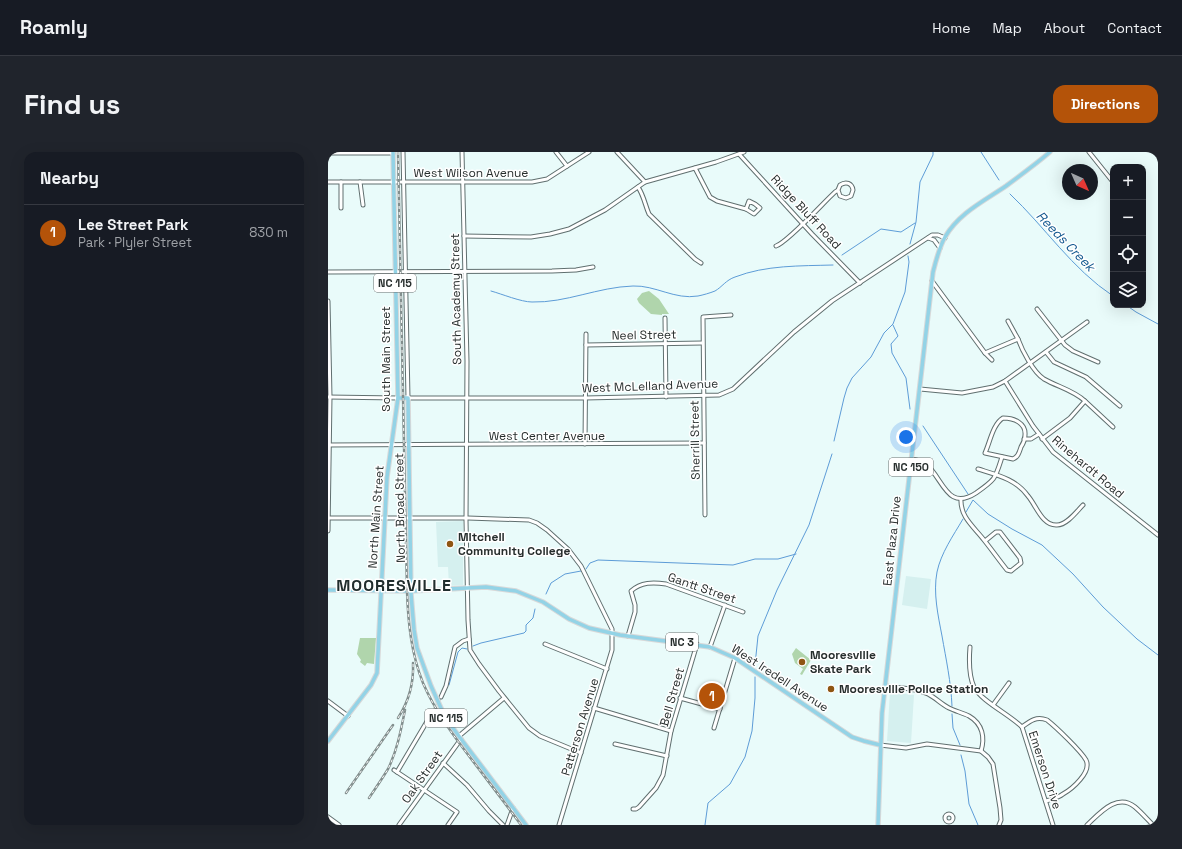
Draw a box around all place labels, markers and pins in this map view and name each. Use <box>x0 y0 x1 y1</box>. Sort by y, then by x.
place label: Mitchell Community College <box>458 529 570 559</box>
marker: Mitchell Community College <box>445 539 455 549</box>
place label: Mooresville Skate Park <box>810 647 876 677</box>
marker: Mooresville Skate Park <box>797 657 807 667</box>
pin: 1 <box>699 681 725 711</box>
place label: Mooresville Police Station <box>839 681 988 697</box>
marker: Mooresville Police Station <box>826 684 836 694</box>

